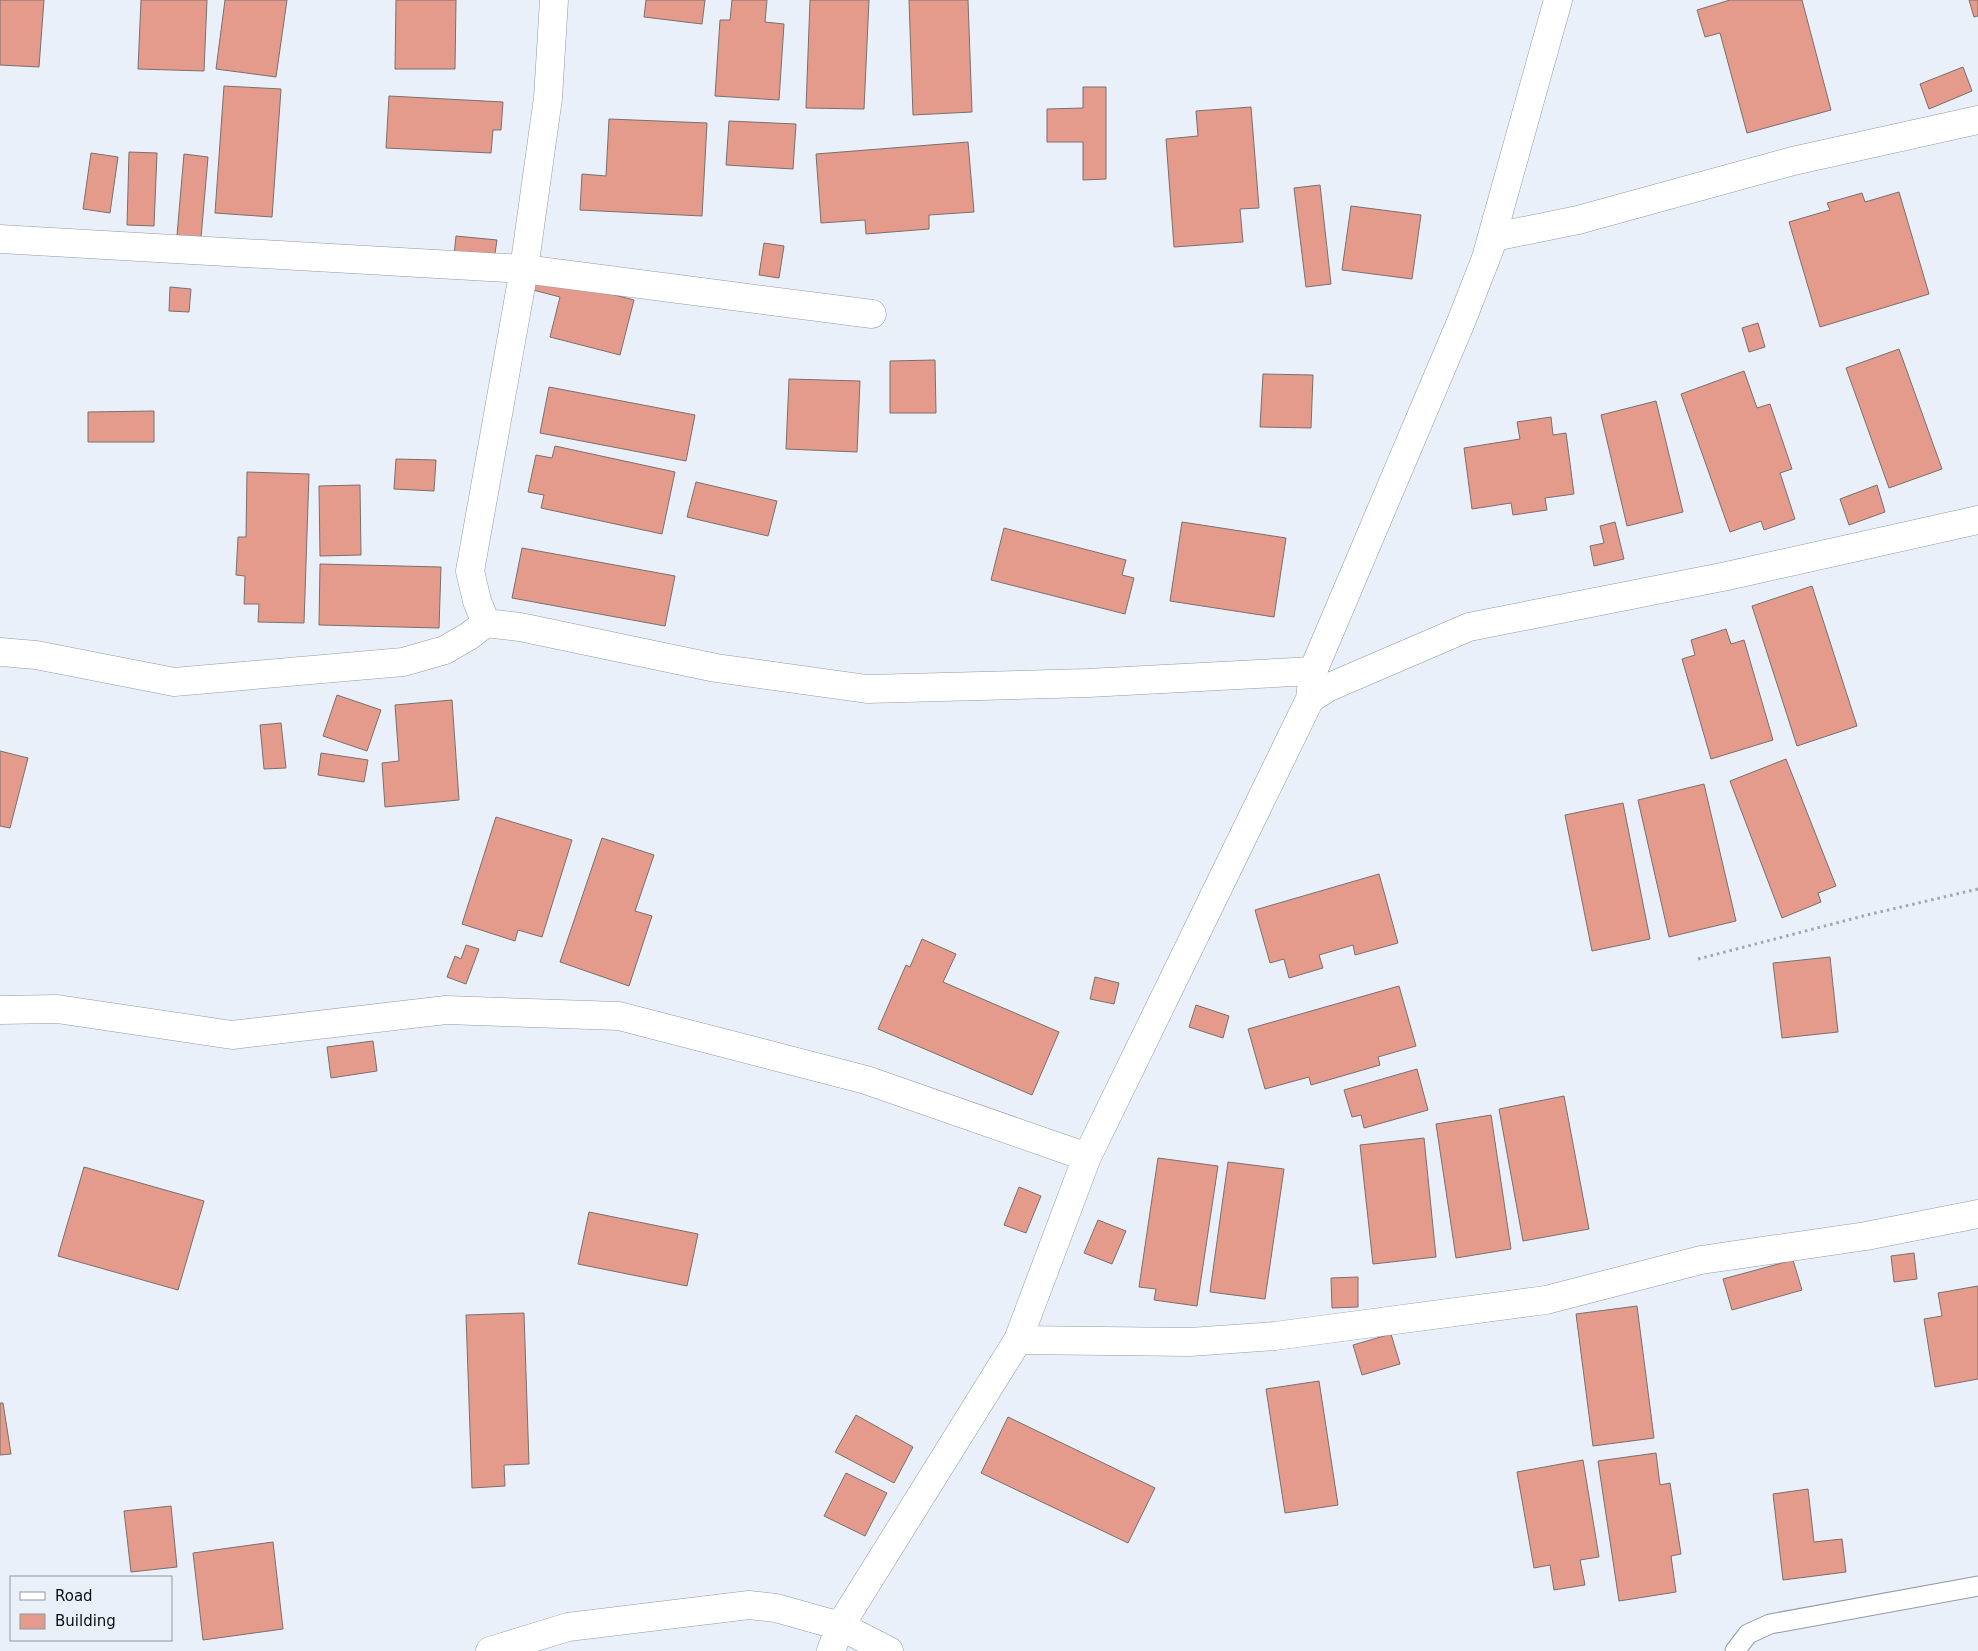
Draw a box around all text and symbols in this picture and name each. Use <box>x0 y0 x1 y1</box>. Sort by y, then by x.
legend <box>10 1576 172 1641</box>
text: Road <box>55 1587 93 1605</box>
text: Building <box>55 1612 116 1630</box>

